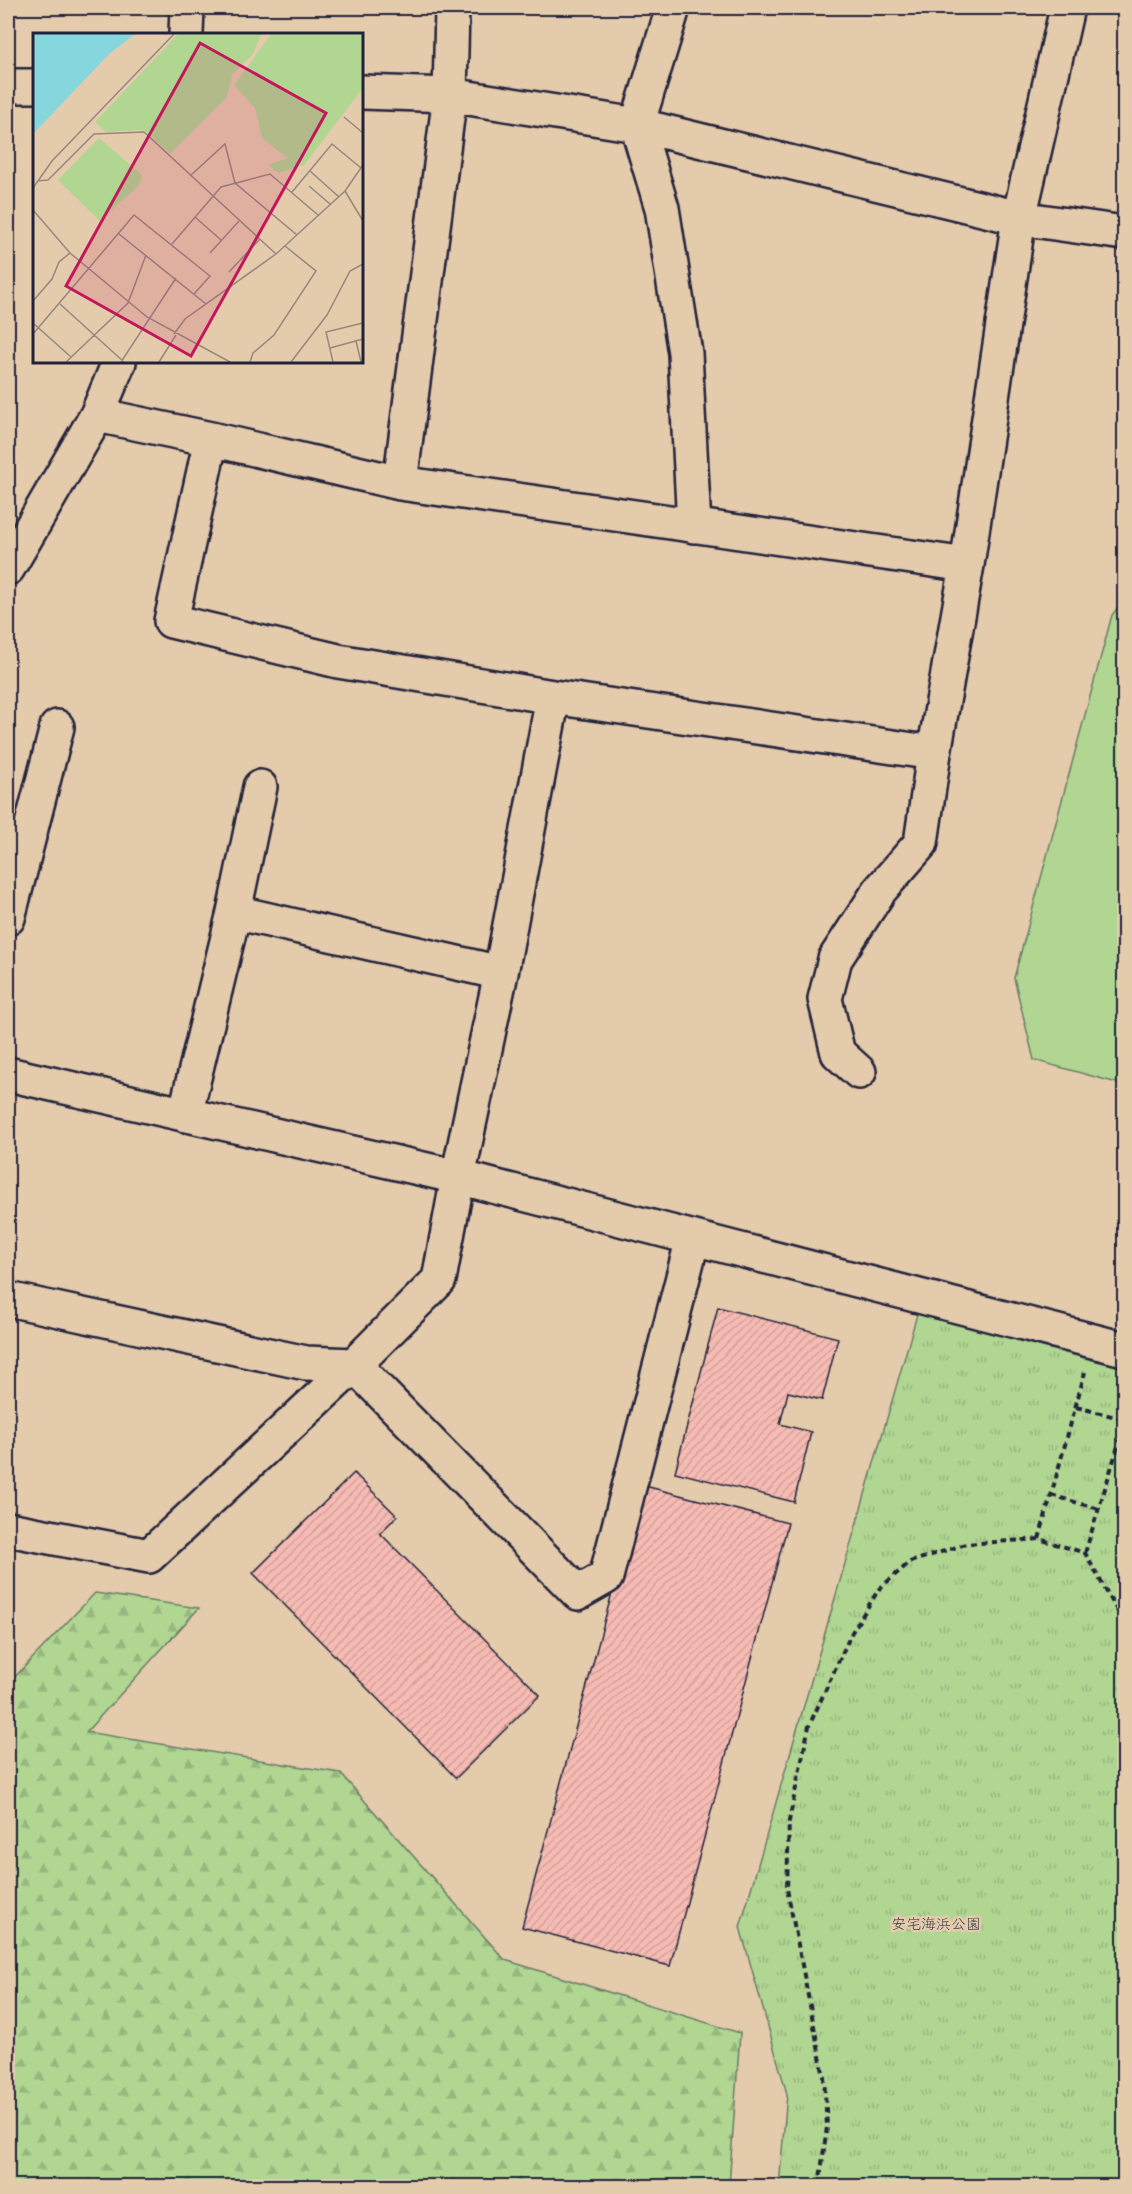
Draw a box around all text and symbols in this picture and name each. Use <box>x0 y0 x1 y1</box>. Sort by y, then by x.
inset map <box>33 33 363 363</box>
park label: 安宅海浜公園 <box>891 1911 981 1934</box>

